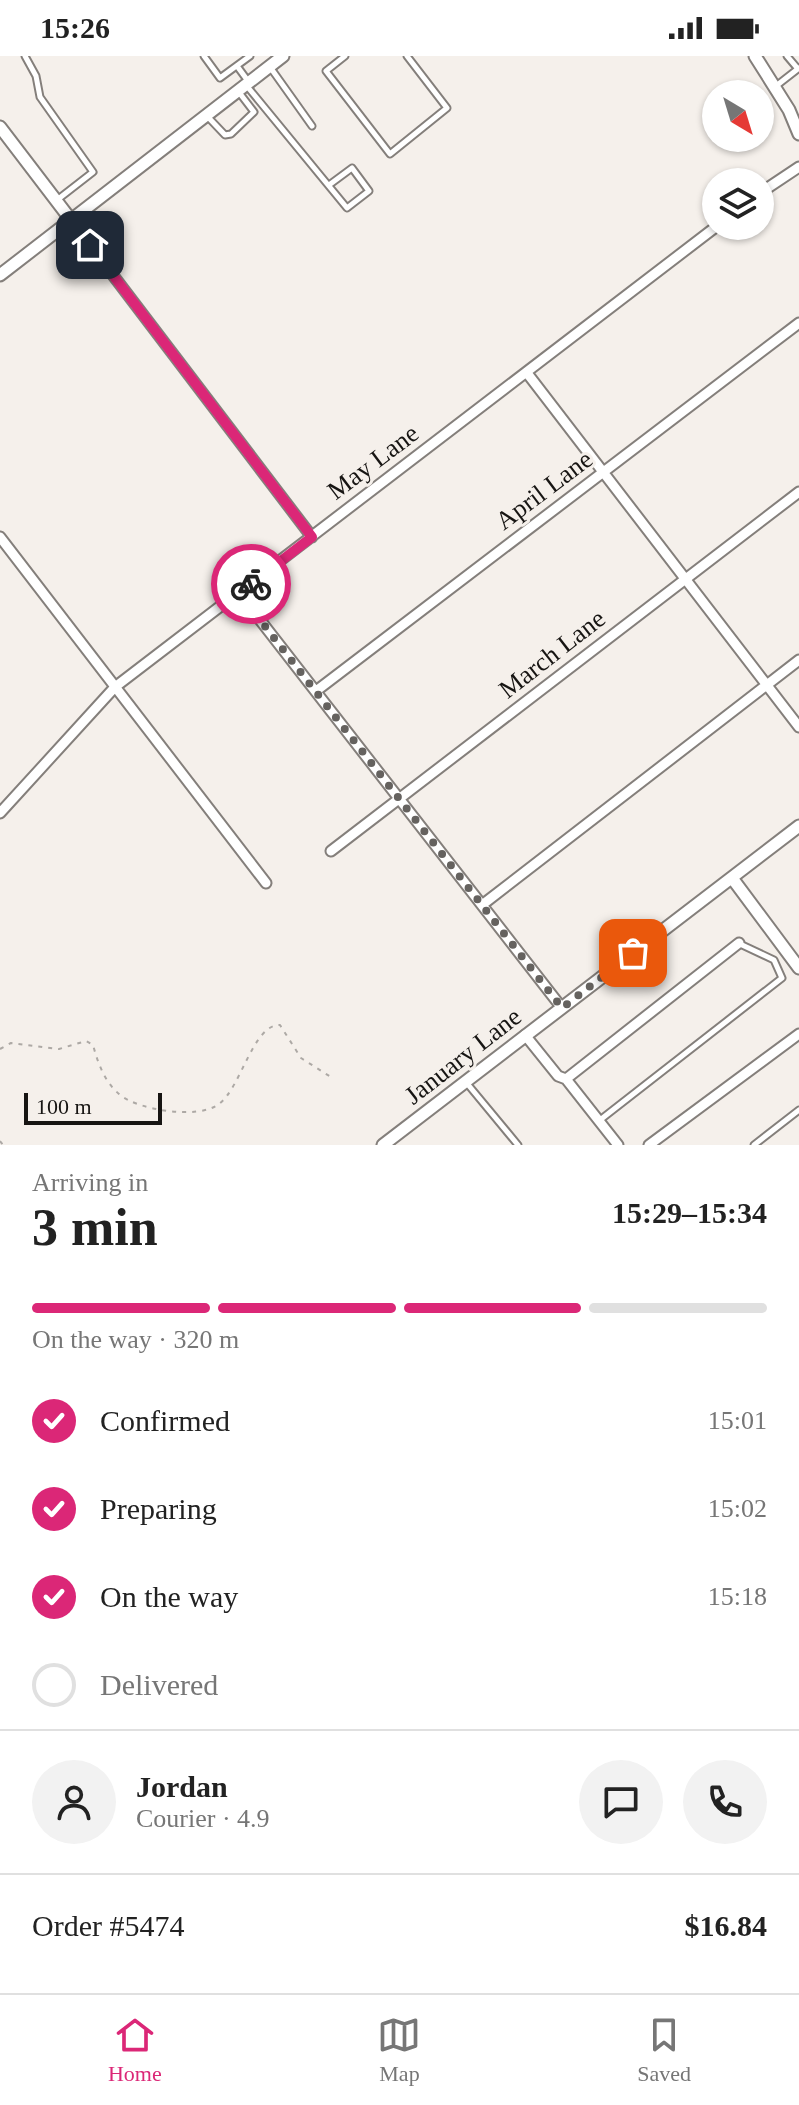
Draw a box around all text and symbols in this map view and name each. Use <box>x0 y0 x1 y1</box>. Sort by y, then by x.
text: 15:26 <box>40 11 110 44</box>
north arrow <box>702 80 774 152</box>
map controls <box>702 80 774 240</box>
button: layers <box>702 168 774 240</box>
pin <box>56 211 124 279</box>
icon: home <box>68 223 112 267</box>
street label: May Lane <box>322 418 424 506</box>
street label: April Lane <box>490 444 598 536</box>
courier <box>211 544 291 624</box>
icon: bike <box>229 562 273 606</box>
street label: March Lane <box>493 604 611 704</box>
pin <box>599 919 667 987</box>
icon: bag <box>611 931 655 975</box>
street label: January Lane <box>399 1002 527 1110</box>
scale bar <box>24 1089 162 1125</box>
text: 100 m <box>36 1094 92 1119</box>
text: Arriving in <box>32 1168 148 1197</box>
text: 15:29–15:34 <box>612 1196 767 1229</box>
text: 3 min <box>32 1199 158 1256</box>
text: On the way · 320 m <box>32 1325 239 1354</box>
icon: check <box>32 1399 76 1443</box>
text: Confirmed <box>100 1404 230 1437</box>
text: 15:01 <box>708 1406 767 1435</box>
icon: check <box>32 1487 76 1531</box>
text: Preparing <box>100 1492 217 1525</box>
text: 15:02 <box>708 1494 767 1523</box>
icon: check <box>32 1575 76 1619</box>
text: On the way <box>100 1580 238 1613</box>
text: 15:18 <box>708 1582 767 1611</box>
text: Delivered <box>100 1668 218 1701</box>
button: person <box>32 1760 116 1844</box>
button: chat <box>579 1760 663 1844</box>
button: phone <box>683 1760 767 1844</box>
text: Jordan <box>136 1770 228 1803</box>
text: Courier · 4.9 <box>136 1804 270 1833</box>
text: Order #5474 <box>32 1909 184 1942</box>
text: $16.84 <box>685 1909 767 1942</box>
tab: Home <box>108 2013 162 2087</box>
tab: Map <box>377 2013 421 2087</box>
tab: Saved <box>637 2013 691 2087</box>

